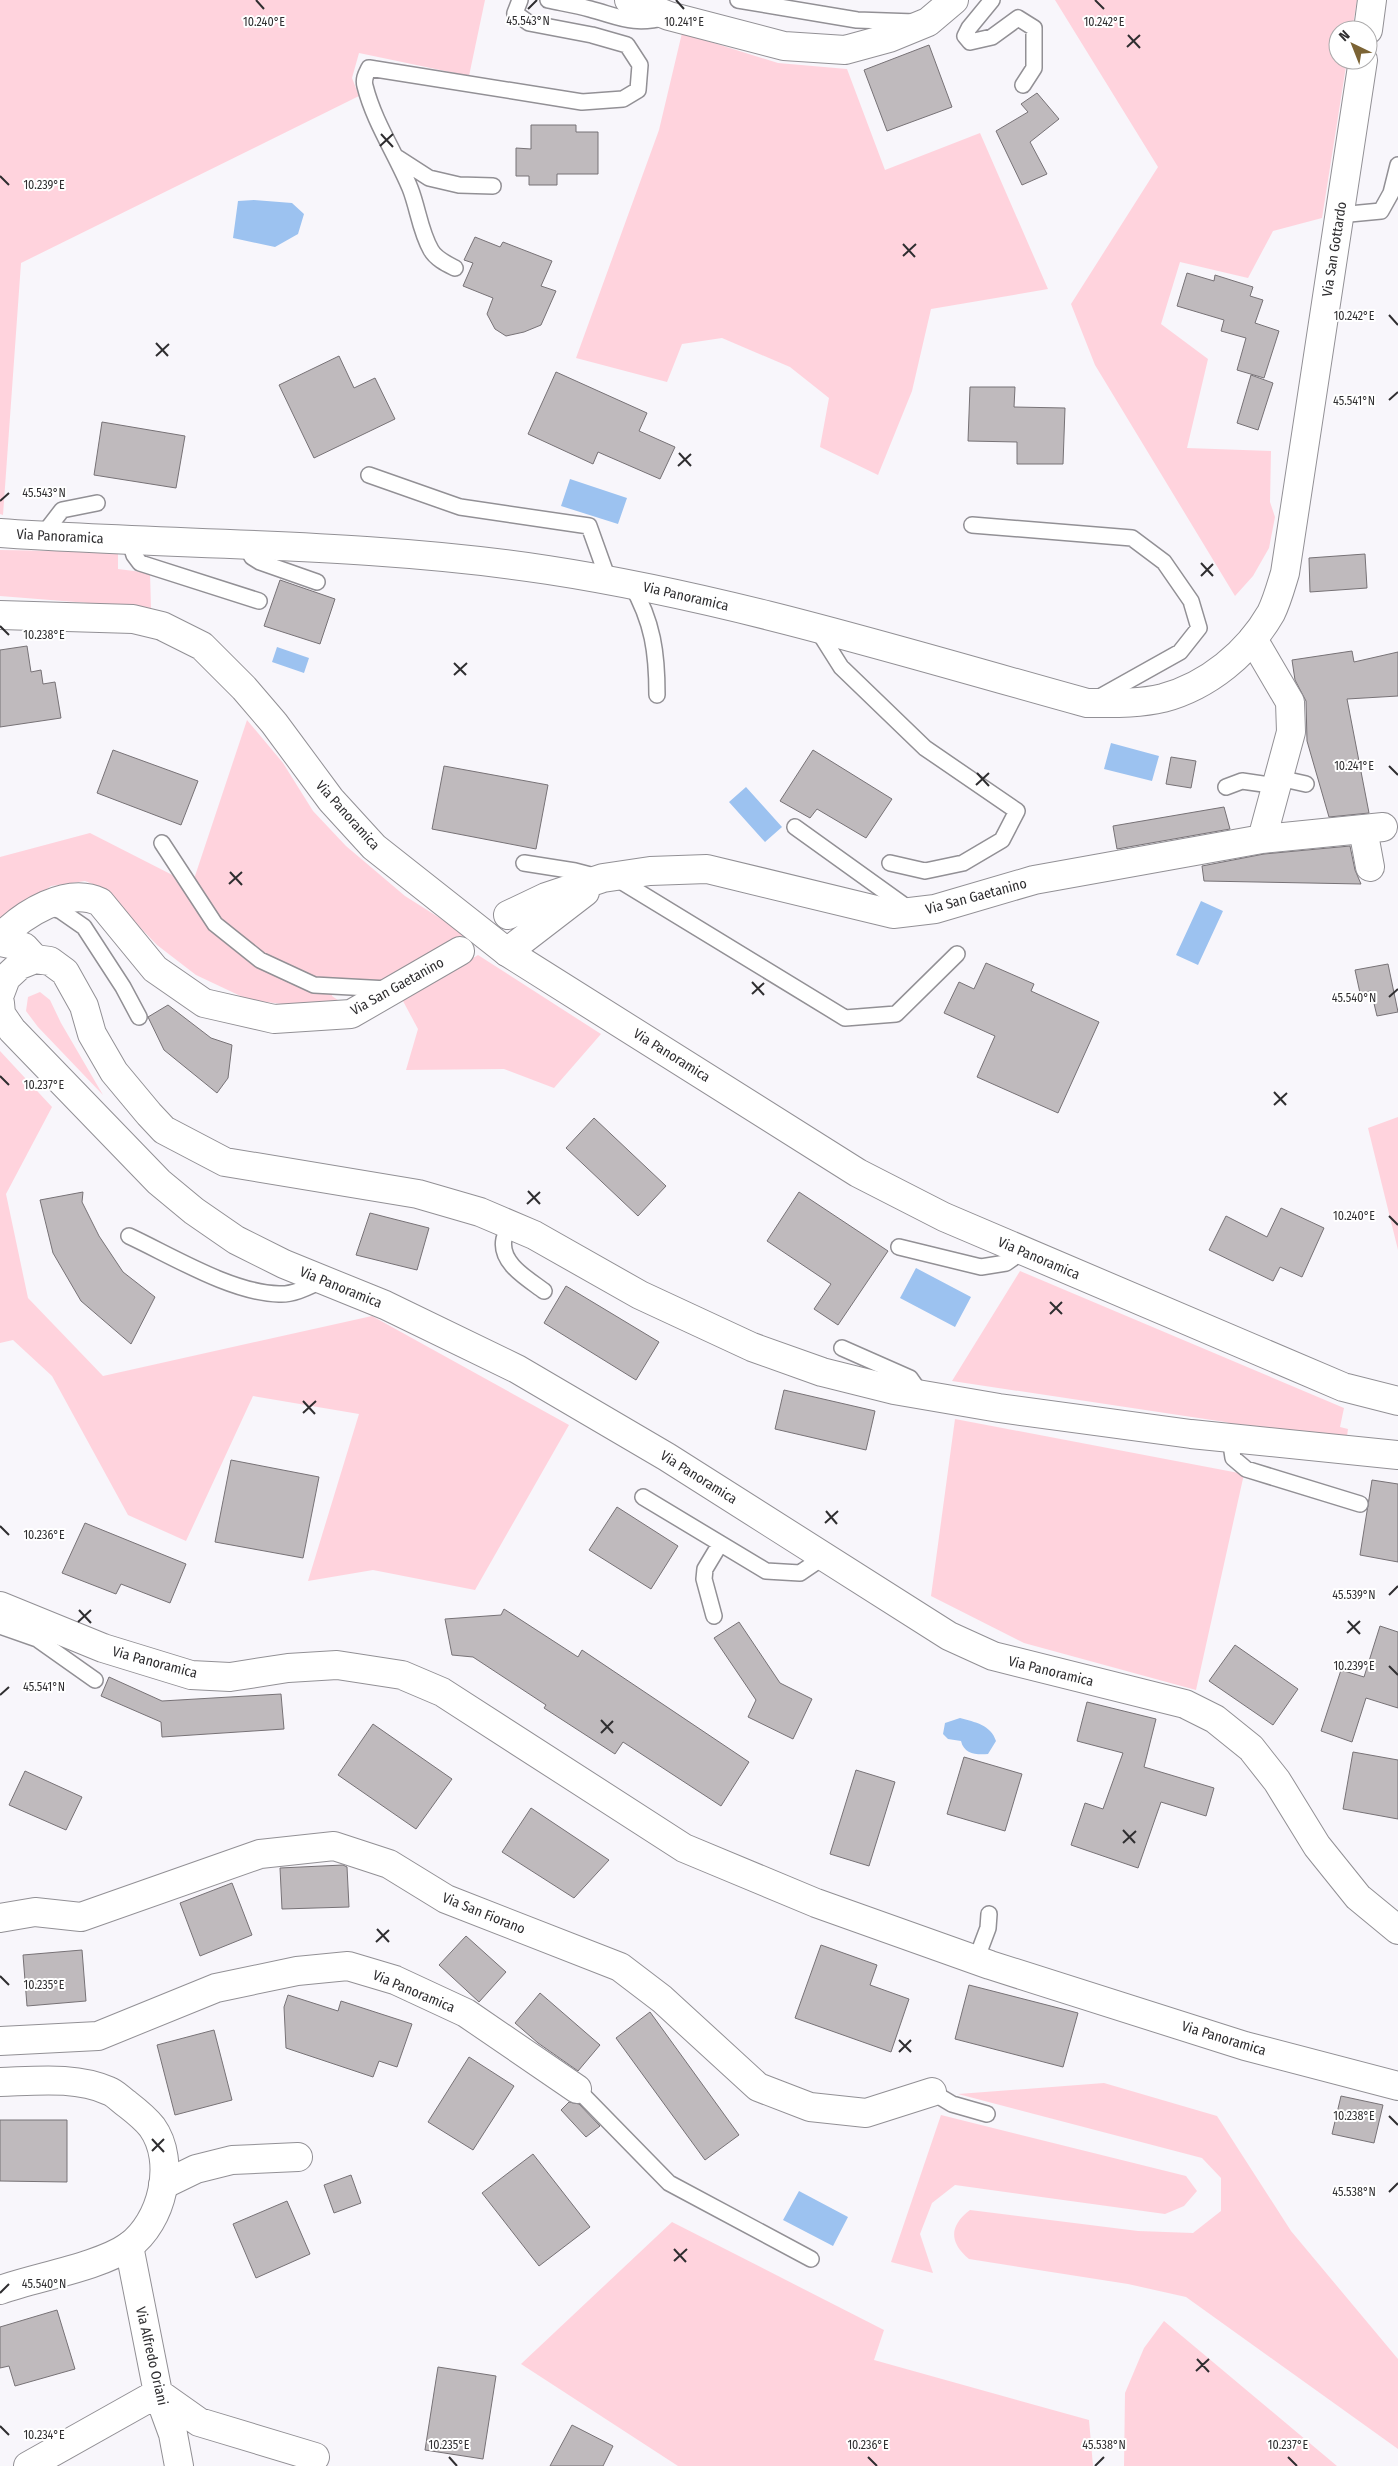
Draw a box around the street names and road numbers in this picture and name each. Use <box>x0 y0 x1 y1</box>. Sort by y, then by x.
street label: Via San Gottardo <box>1319 200 1350 298</box>
street label: Via Panoramica <box>16 526 104 547</box>
street label: Via Panoramica <box>641 578 730 615</box>
street label: Via Panoramica <box>312 777 383 854</box>
street label: Via San Gaetanino <box>924 875 1029 918</box>
street label: Via San Gaetanino <box>348 954 447 1019</box>
street label: Via Panoramica <box>630 1025 713 1086</box>
street label: Via Panoramica <box>995 1234 1082 1283</box>
street label: Via Panoramica <box>297 1263 385 1312</box>
street label: Via Panoramica <box>657 1447 740 1508</box>
street label: Via Panoramica <box>110 1643 199 1682</box>
street label: Via Panoramica <box>1006 1653 1095 1690</box>
street label: Via San Fiorano <box>440 1889 528 1938</box>
street label: Via Panoramica <box>370 1967 457 2016</box>
street label: Via Panoramica <box>1180 2018 1268 2059</box>
street label: Via Alfredo Oriani <box>132 2305 171 2407</box>

